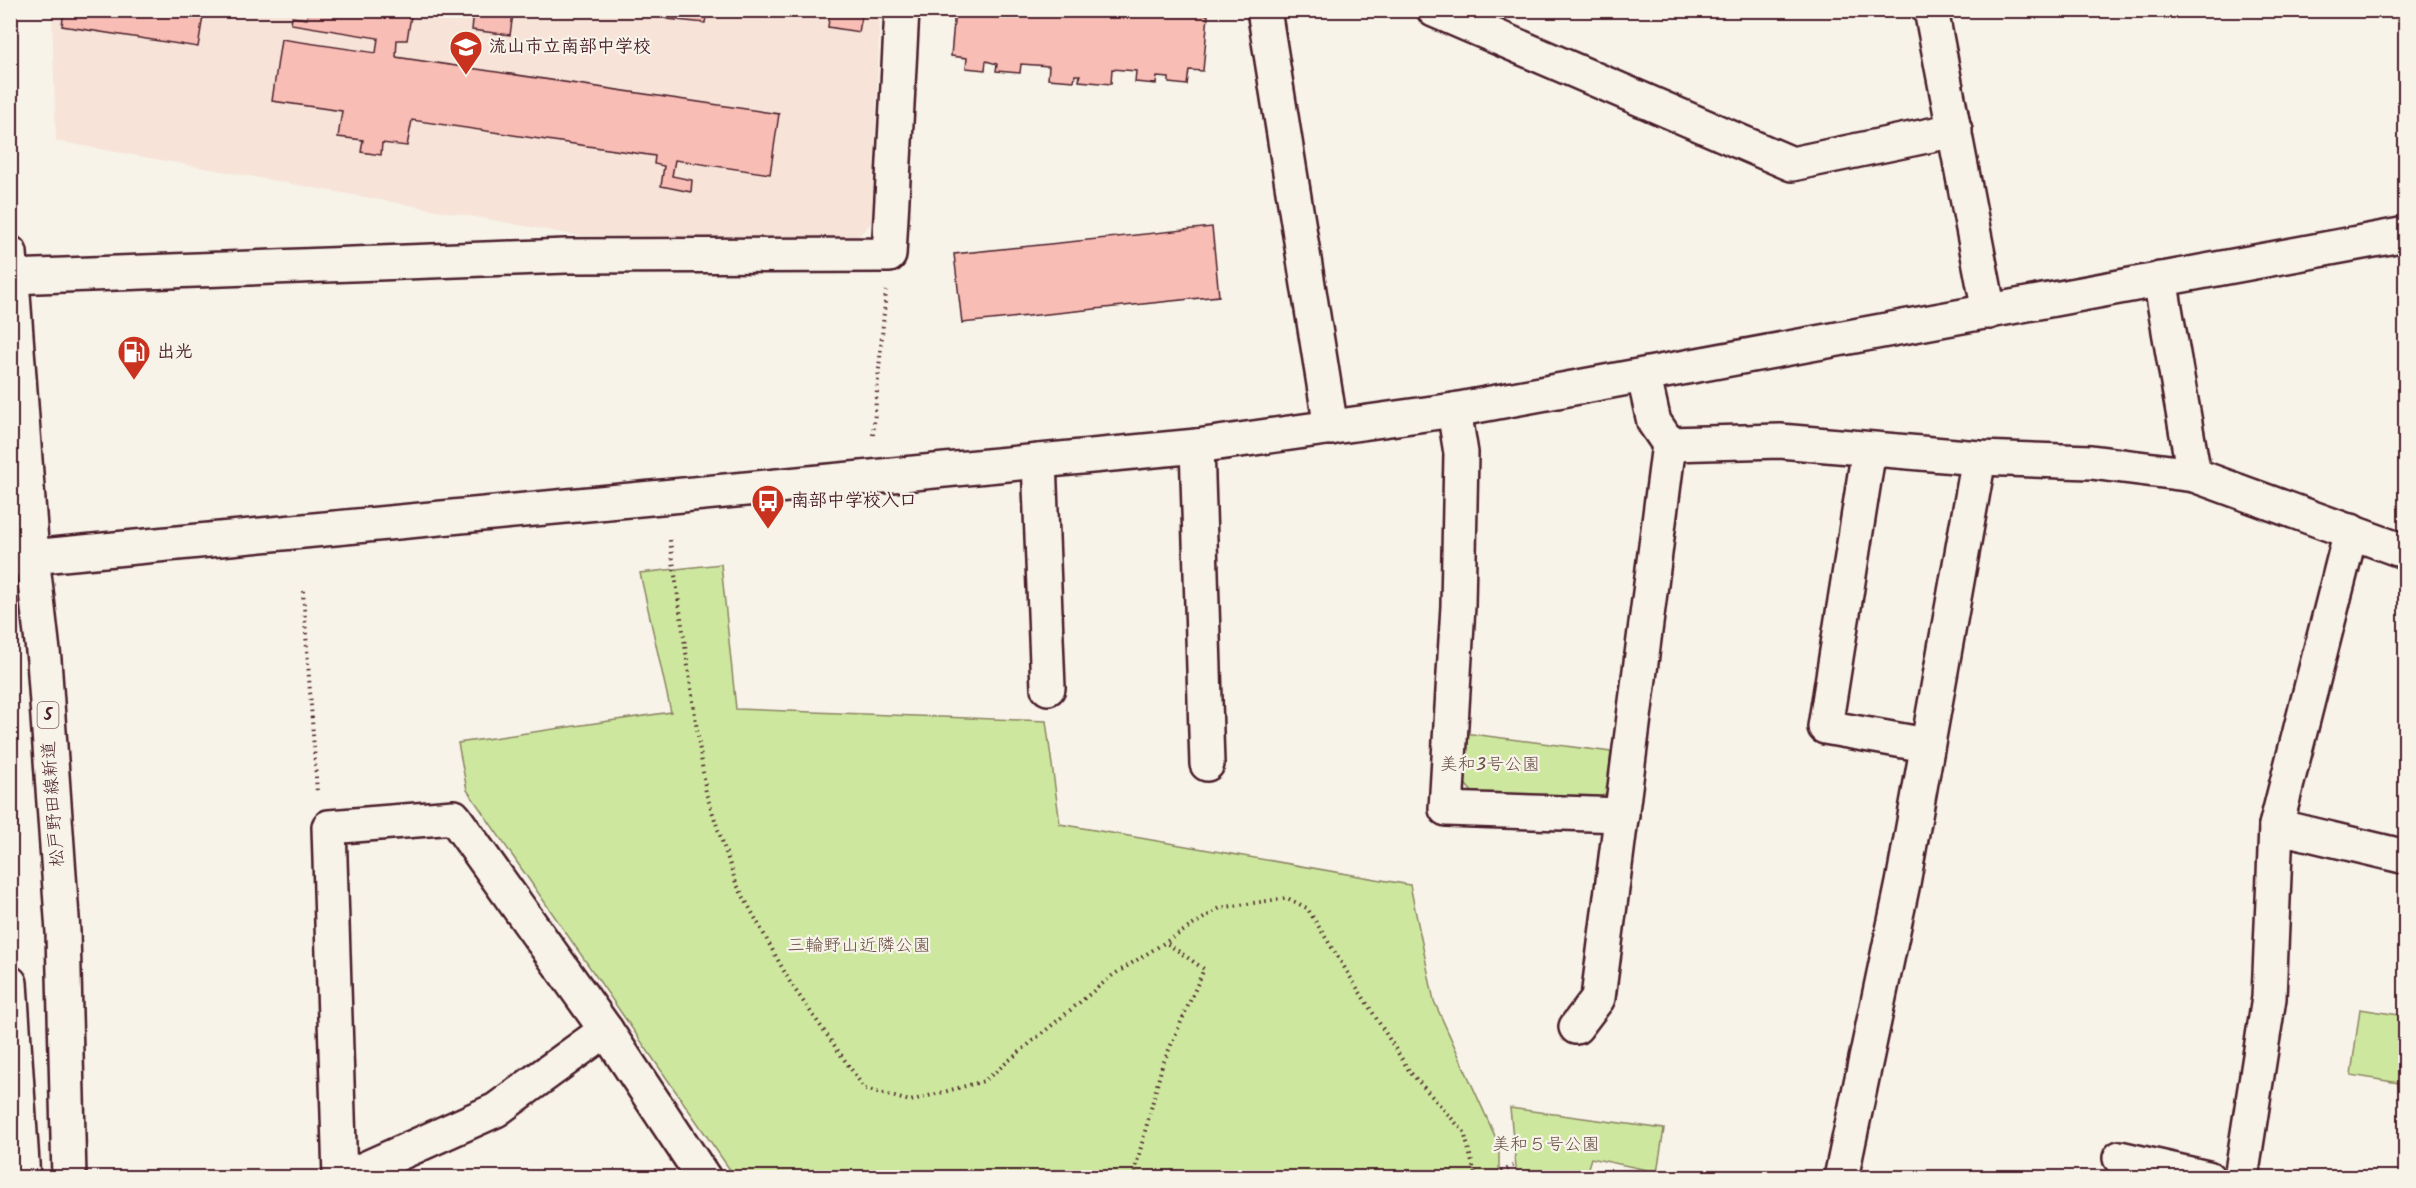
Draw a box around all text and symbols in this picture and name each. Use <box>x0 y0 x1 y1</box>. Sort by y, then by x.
school or university icon: 流山市立南部中学校 <box>448 29 484 76</box>
place label: 流山市立南部中学校 <box>489 33 651 62</box>
fuel station icon: 出光 <box>116 334 152 381</box>
place label: 出光 <box>157 338 193 367</box>
bus stop icon: 南部中学校入口 <box>750 483 786 530</box>
place label: 南部中学校入口 <box>791 487 917 516</box>
road number: 5 <box>38 702 58 728</box>
street label: 松戸野田線新道 <box>35 740 73 868</box>
park label: 美和3号公園 <box>1440 751 1540 780</box>
park label: 三輪野山近隣公園 <box>787 932 931 961</box>
park label: 美和５号公園 <box>1492 1131 1600 1160</box>

